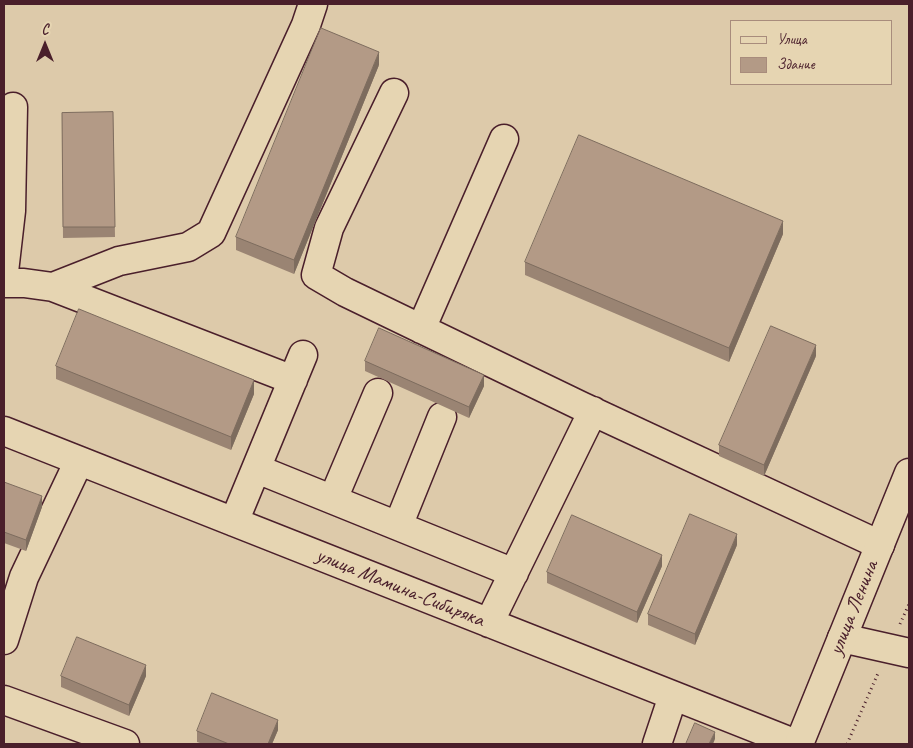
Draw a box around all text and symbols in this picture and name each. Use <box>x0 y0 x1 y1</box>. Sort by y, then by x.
north arrow <box>20 20 70 70</box>
legend <box>730 20 893 85</box>
text: С <box>42 21 48 38</box>
text: Улица <box>777 30 807 49</box>
text: Здание <box>777 55 815 74</box>
street label: улица Мамина-Сибиряка <box>312 543 488 633</box>
street label: улица Ленина <box>824 557 884 659</box>

